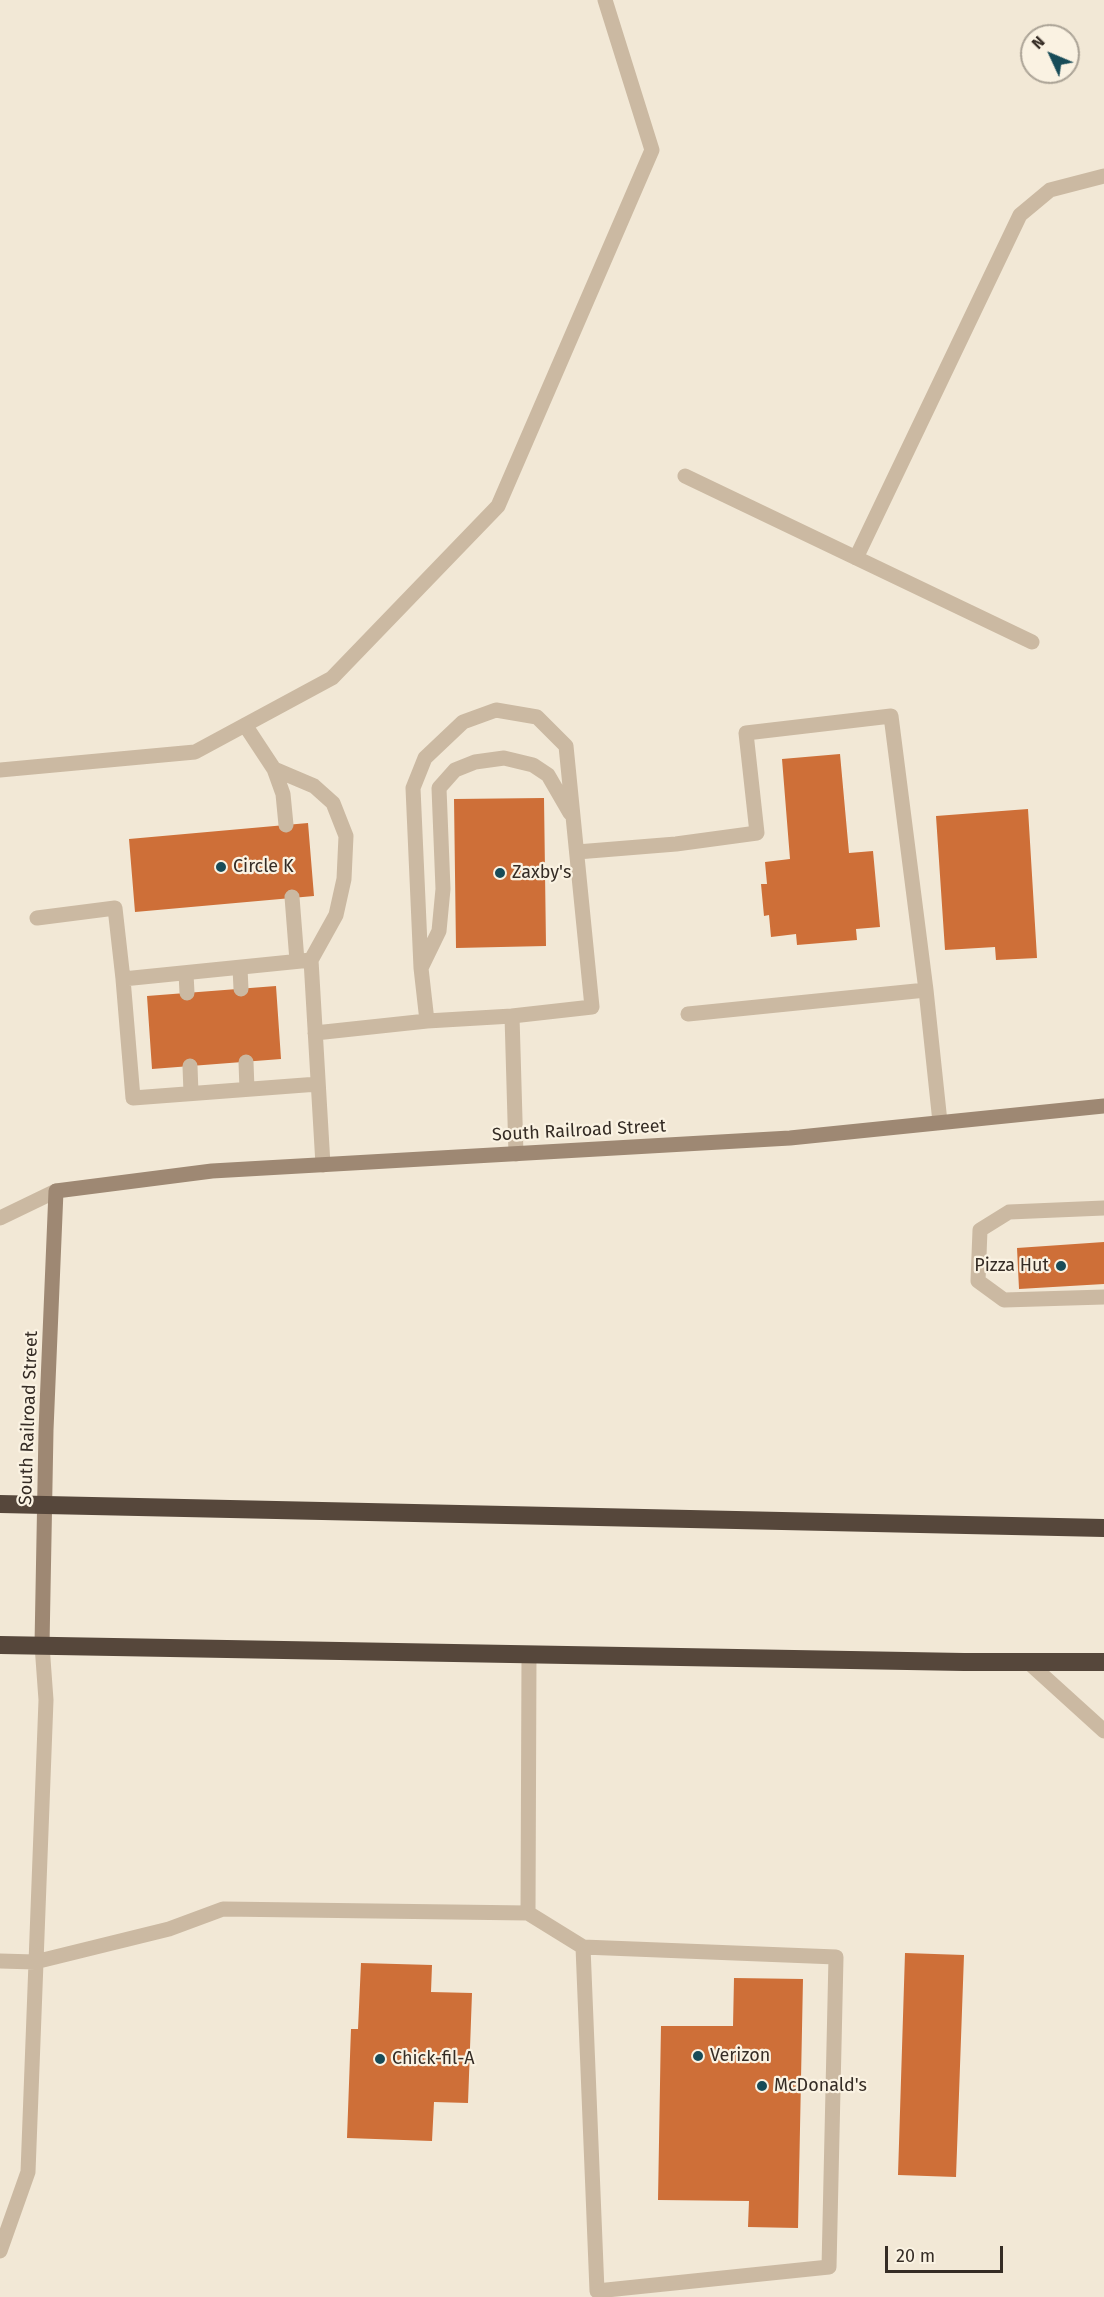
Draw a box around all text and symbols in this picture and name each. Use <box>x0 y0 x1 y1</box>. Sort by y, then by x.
north arrow <box>1020 24 1080 84</box>
text: N <box>1028 32 1049 53</box>
place label: Circle K <box>233 856 294 878</box>
marker: Circle K <box>214 860 228 874</box>
place label: Zaxby's <box>512 862 571 884</box>
marker: Zaxby's <box>493 866 507 880</box>
street label: South Railroad Street <box>491 1116 667 1146</box>
place label: Pizza Hut <box>974 1255 1049 1277</box>
marker: Pizza Hut <box>1054 1259 1068 1273</box>
street label: South Railroad Street <box>15 1330 43 1506</box>
place label: Verizon <box>710 2045 770 2067</box>
place label: Chick-fil-A <box>392 2048 475 2070</box>
marker: Verizon <box>691 2049 705 2063</box>
marker: Chick-fil-A <box>373 2052 387 2066</box>
place label: McDonald's <box>774 2075 867 2097</box>
marker: McDonald's <box>755 2079 769 2093</box>
scale bar <box>888 2234 1006 2272</box>
text: 20 m <box>896 2245 935 2267</box>

